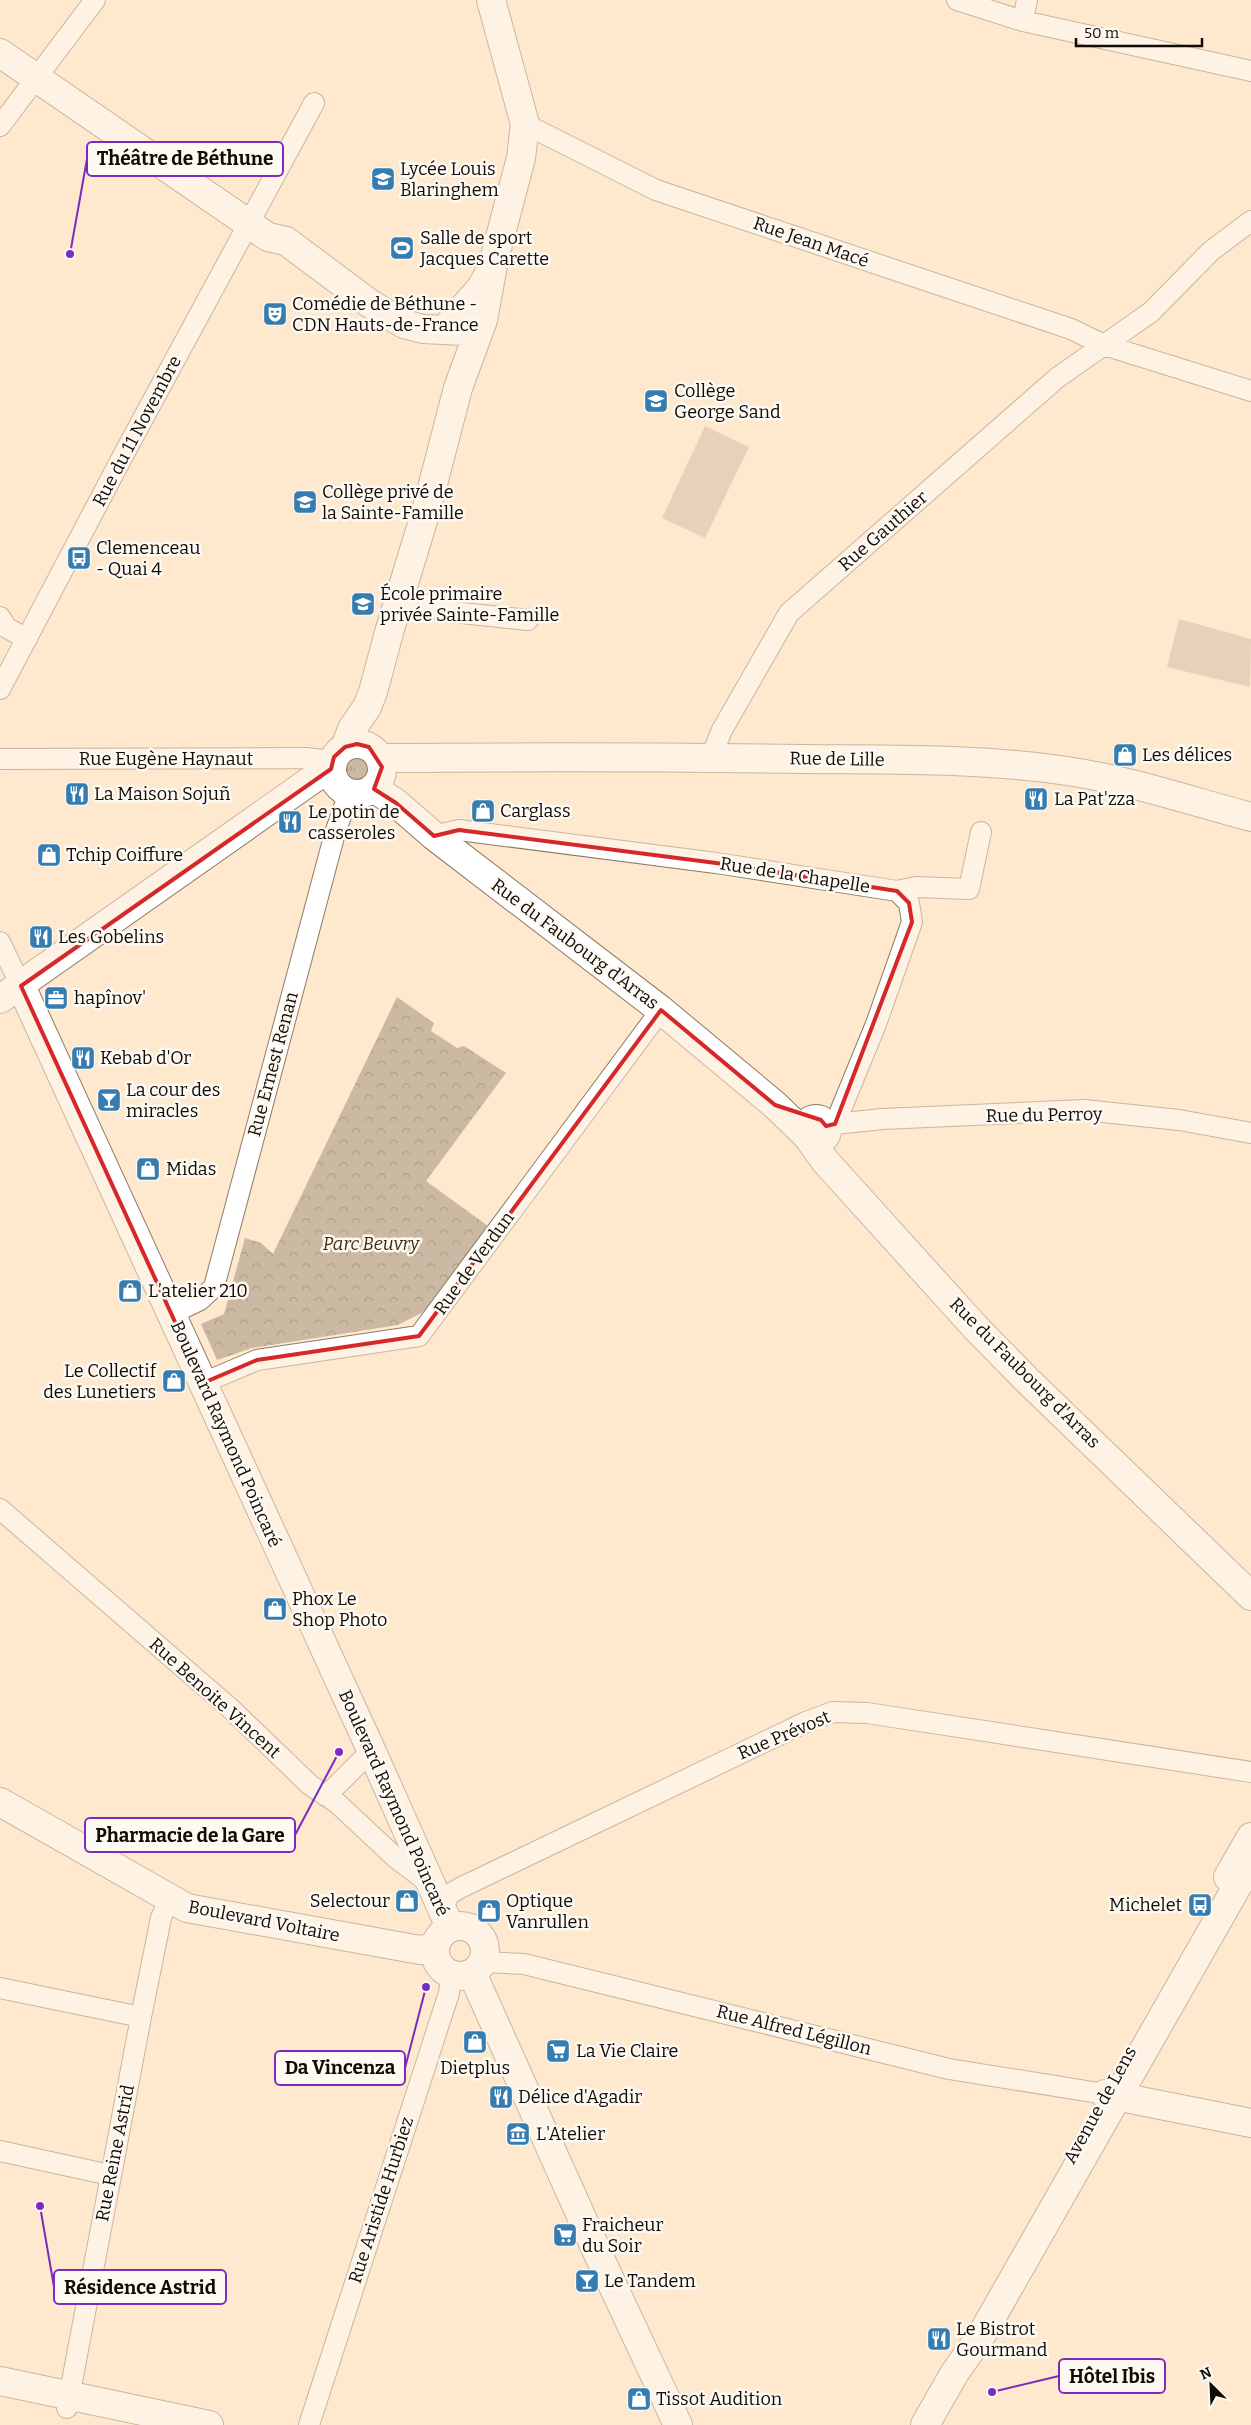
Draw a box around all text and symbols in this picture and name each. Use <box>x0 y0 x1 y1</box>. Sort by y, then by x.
scale bar <box>1076 15 1202 47</box>
text: 50 m <box>1084 24 1120 42</box>
callout: Théâtre de Béthune <box>87 142 283 176</box>
text: Théâtre de Béthune <box>97 147 273 170</box>
place label: Lycée Louis Blaringhem <box>400 158 499 201</box>
school or university icon: Lycée Louis Blaringhem <box>370 166 396 192</box>
street label: Rue Jean Macé <box>750 212 872 272</box>
place label: Salle de sport Jacques Carette <box>419 227 549 270</box>
sports icon: Salle de sport Jacques Carette <box>389 235 415 261</box>
place label: Comédie de Béthune - CDN Hauts-de-France <box>292 293 479 336</box>
theatre icon: Comédie de Béthune - CDN Hauts-de-France <box>262 301 288 327</box>
street label: Rue du 11 Novembre <box>88 352 186 510</box>
place label: Collège George Sand <box>674 380 781 423</box>
school or university icon: Collège George Sand <box>643 388 669 414</box>
place label: Collège privé de la Sainte-Famille <box>322 481 464 524</box>
street label: Rue Gauthier <box>834 486 932 576</box>
school or university icon: Collège privé de la Sainte-Famille <box>292 489 318 515</box>
place label: Clemenceau - Quai 4 <box>96 537 200 580</box>
bus stop icon: Clemenceau - Quai 4 <box>66 545 92 571</box>
place label: École primaire privée Sainte-Famille <box>380 582 559 626</box>
school or university icon: École primaire privée Sainte-Famille <box>350 591 376 617</box>
shop icon: Les délices <box>1112 742 1138 768</box>
place label: Les délices <box>1142 744 1232 766</box>
street label: Rue de Lille <box>789 747 885 771</box>
street label: Rue Eugène Haynaut <box>79 748 254 770</box>
restaurant icon: La Maison Sojuñ <box>64 781 90 807</box>
place label: La Maison Sojuñ <box>94 783 231 805</box>
restaurant icon: La Pat'zza <box>1023 786 1049 812</box>
place label: La Pat'zza <box>1054 788 1135 810</box>
shop icon: Carglass <box>470 798 496 824</box>
place label: Carglass <box>500 800 571 822</box>
place label: Le potin de casseroles <box>308 801 400 844</box>
restaurant icon: Le potin de casseroles <box>277 809 303 835</box>
shop icon: Tchip Coiffure <box>36 842 62 868</box>
place label: Tchip Coiffure <box>66 844 183 866</box>
street label: Rue de la Chapelle <box>718 852 872 898</box>
street label: Rue du Faubourg d'Arras <box>487 874 663 1014</box>
restaurant icon: Les Gobelins <box>28 924 54 950</box>
place label: Les Gobelins <box>58 926 164 948</box>
office icon: hapînov' <box>43 985 69 1011</box>
place label: hapînov' <box>74 987 146 1009</box>
street label: Rue Ernest Renan <box>243 989 303 1139</box>
restaurant icon: Kebab d'Or <box>70 1045 96 1071</box>
place label: Kebab d'Or <box>100 1047 191 1069</box>
place label: La cour des miracles <box>126 1079 220 1122</box>
bar icon: La cour des miracles <box>96 1087 122 1113</box>
street label: Rue du Perroy <box>986 1103 1103 1127</box>
shop icon: Midas <box>135 1156 161 1182</box>
place label: Midas <box>166 1158 216 1180</box>
street label: Rue de Verdun <box>429 1207 519 1319</box>
park label: Parc Beuvry <box>323 1233 420 1255</box>
shop icon: L’atelier 210 <box>117 1278 143 1304</box>
place label: L’atelier 210 <box>148 1280 248 1302</box>
street label: Rue du Faubourg d'Arras <box>945 1293 1105 1453</box>
street label: Boulevard Raymond Poincaré <box>166 1317 286 1551</box>
place label: Le Collectif des Lunetiers <box>43 1360 158 1403</box>
shop icon: Le Collectif des Lunetiers <box>161 1368 187 1394</box>
place label: Phox Le Shop Photo <box>292 1588 387 1631</box>
shop icon: Phox Le Shop Photo <box>262 1596 288 1622</box>
street label: Rue Benoite Vincent <box>145 1633 286 1763</box>
street label: Boulevard Raymond Poincaré <box>334 1686 454 1920</box>
street label: Rue Prévost <box>734 1705 834 1764</box>
callout: Pharmacie de la Gare <box>85 1818 295 1852</box>
text: Pharmacie de la Gare <box>95 1824 285 1847</box>
shop icon: Selectour <box>394 1888 420 1914</box>
place label: Selectour <box>310 1890 390 1912</box>
place label: Optique Vanrullen <box>506 1890 589 1933</box>
bus stop icon: Michelet <box>1187 1892 1213 1918</box>
place label: Michelet <box>1109 1894 1182 1916</box>
street label: Boulevard Voltaire <box>186 1896 342 1946</box>
shop icon: Optique Vanrullen <box>476 1898 502 1924</box>
street label: Rue Alfred Légillon <box>714 2000 874 2060</box>
shop icon: Dietplus <box>462 2029 488 2055</box>
supermarket icon: La Vie Claire <box>545 2038 571 2064</box>
place label: La Vie Claire <box>576 2040 678 2062</box>
street label: Avenue de Lens <box>1059 2043 1141 2167</box>
callout: Da Vincenza <box>275 2051 405 2085</box>
text: Da Vincenza <box>285 2056 396 2079</box>
place label: Dietplus <box>440 2057 510 2079</box>
street label: Rue Reine Astrid <box>91 2082 139 2223</box>
restaurant icon: Délice d'Agadir <box>488 2084 514 2110</box>
place label: Délice d'Agadir <box>518 2086 642 2108</box>
street label: Rue Aristide Hurbiez <box>344 2114 418 2286</box>
museum icon: L'Atelier <box>505 2121 531 2147</box>
place label: L'Atelier <box>536 2123 605 2145</box>
place label: Fraicheur du Soir <box>582 2214 664 2257</box>
supermarket icon: Fraicheur du Soir <box>552 2222 578 2248</box>
bar icon: Le Tandem <box>574 2268 600 2294</box>
callout: Résidence Astrid <box>54 2270 226 2304</box>
place label: Le Tandem <box>604 2270 696 2292</box>
text: Résidence Astrid <box>64 2276 217 2299</box>
place label: Le Bistrot Gourmand <box>956 2318 1048 2361</box>
restaurant icon: Le Bistrot Gourmand <box>926 2326 952 2352</box>
callout: Hôtel Ibis <box>1059 2359 1165 2393</box>
north arrow <box>1186 2360 1236 2410</box>
text: N <box>1198 2364 1214 2384</box>
text: Hôtel Ibis <box>1069 2365 1155 2388</box>
shop icon: Tissot Audition <box>626 2386 652 2412</box>
place label: Tissot Audition <box>656 2388 783 2410</box>

